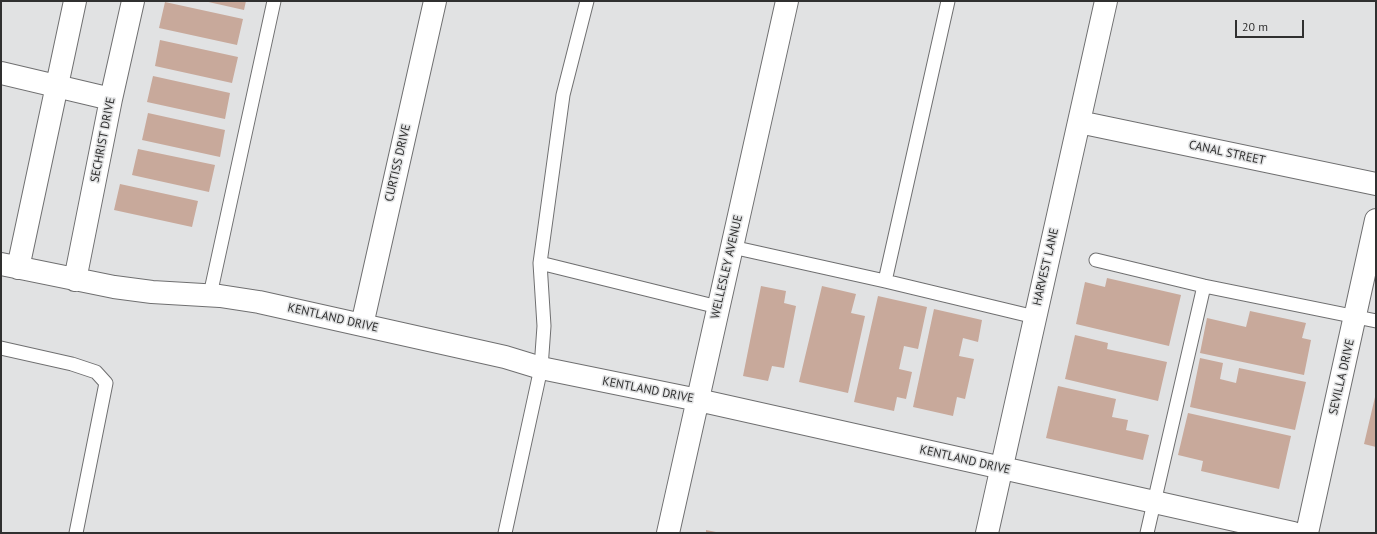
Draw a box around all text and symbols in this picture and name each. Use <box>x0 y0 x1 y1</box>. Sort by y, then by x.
scale bar <box>1237 12 1306 38</box>
text: 20 m <box>1242 19 1268 34</box>
street label: SECHRIST DRIVE <box>88 96 118 184</box>
street label: CURTISS DRIVE <box>382 123 414 203</box>
street label: CANAL STREET <box>1187 138 1267 168</box>
street label: WELLESLEY AVENUE <box>708 214 746 320</box>
street label: HARVEST LANE <box>1030 227 1062 307</box>
street label: KENTLAND DRIVE <box>286 301 380 335</box>
street label: SEVILLA DRIVE <box>1326 338 1358 416</box>
street label: KENTLAND DRIVE <box>601 374 695 406</box>
street label: KENTLAND DRIVE <box>918 443 1012 477</box>

